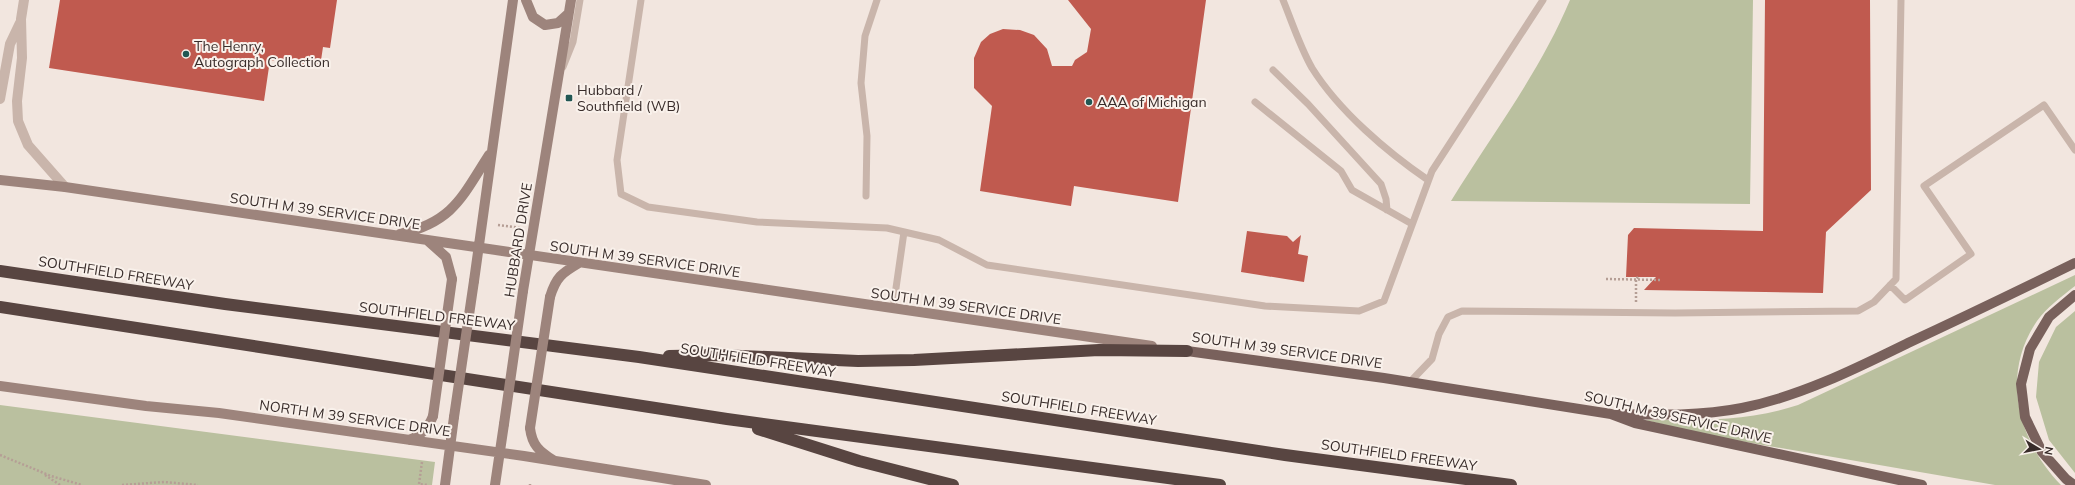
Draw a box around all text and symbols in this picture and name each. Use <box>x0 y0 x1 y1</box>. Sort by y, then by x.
place label: The Henry, Autograph Collection <box>194 37 330 71</box>
marker: The Henry, Autograph Collection <box>181 49 191 59</box>
place label: Hubbard / Southfield (WB) <box>577 81 680 115</box>
marker: Hubbard / Southfield (WB) <box>564 93 574 103</box>
place label: AAA of Michigan <box>1097 93 1207 111</box>
marker: AAA of Michigan <box>1084 97 1094 107</box>
street label: HUBBARD DRIVE <box>500 181 536 299</box>
street label: SOUTH M 39 SERVICE DRIVE <box>229 189 421 233</box>
street label: SOUTH M 39 SERVICE DRIVE <box>549 237 741 281</box>
street label: SOUTHFIELD FREEWAY <box>37 252 195 294</box>
street label: SOUTH M 39 SERVICE DRIVE <box>870 284 1062 328</box>
street label: SOUTHFIELD FREEWAY <box>358 297 517 335</box>
street label: SOUTH M 39 SERVICE DRIVE <box>1191 328 1383 372</box>
street label: SOUTHFIELD FREEWAY <box>679 339 837 381</box>
street label: SOUTHFIELD FREEWAY <box>1000 387 1158 429</box>
street label: SOUTH M 39 SERVICE DRIVE <box>1583 387 1773 447</box>
street label: NORTH M 39 SERVICE DRIVE <box>258 396 452 440</box>
north arrow <box>2019 429 2059 469</box>
street label: SOUTHFIELD FREEWAY <box>1320 435 1478 475</box>
text: N <box>2041 445 2056 456</box>

